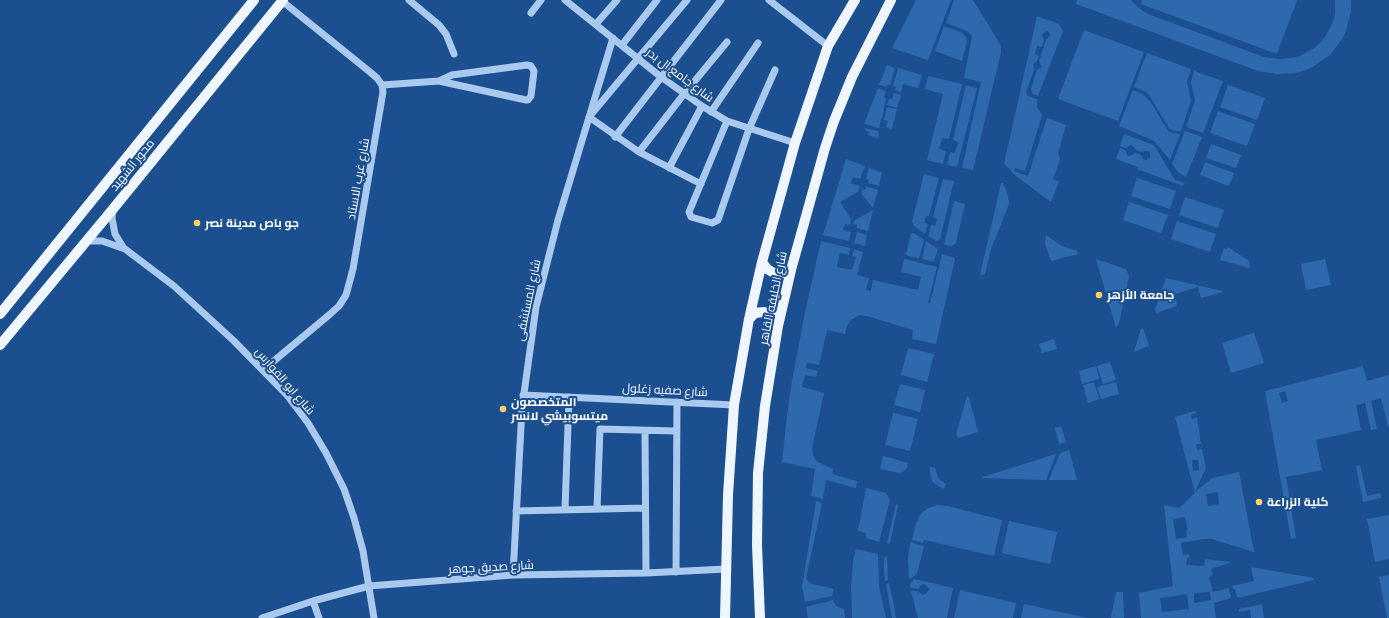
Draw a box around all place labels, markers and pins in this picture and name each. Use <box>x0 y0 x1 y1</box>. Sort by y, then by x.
place label: جو باص مدينة نصر <box>205 216 299 230</box>
marker: جو باص مدينة نصر <box>192 218 202 228</box>
place label: جامعة الأزهر <box>1107 288 1174 302</box>
marker: جامعة الأزهر <box>1094 290 1104 300</box>
place label: المتخصصون ميتسوبيشي لانسر <box>511 395 608 423</box>
marker: المتخصصون ميتسوبيشي لانسر <box>498 404 508 414</box>
place label: كلية الزراعة <box>1267 495 1328 509</box>
marker: كلية الزراعة <box>1254 497 1264 507</box>

